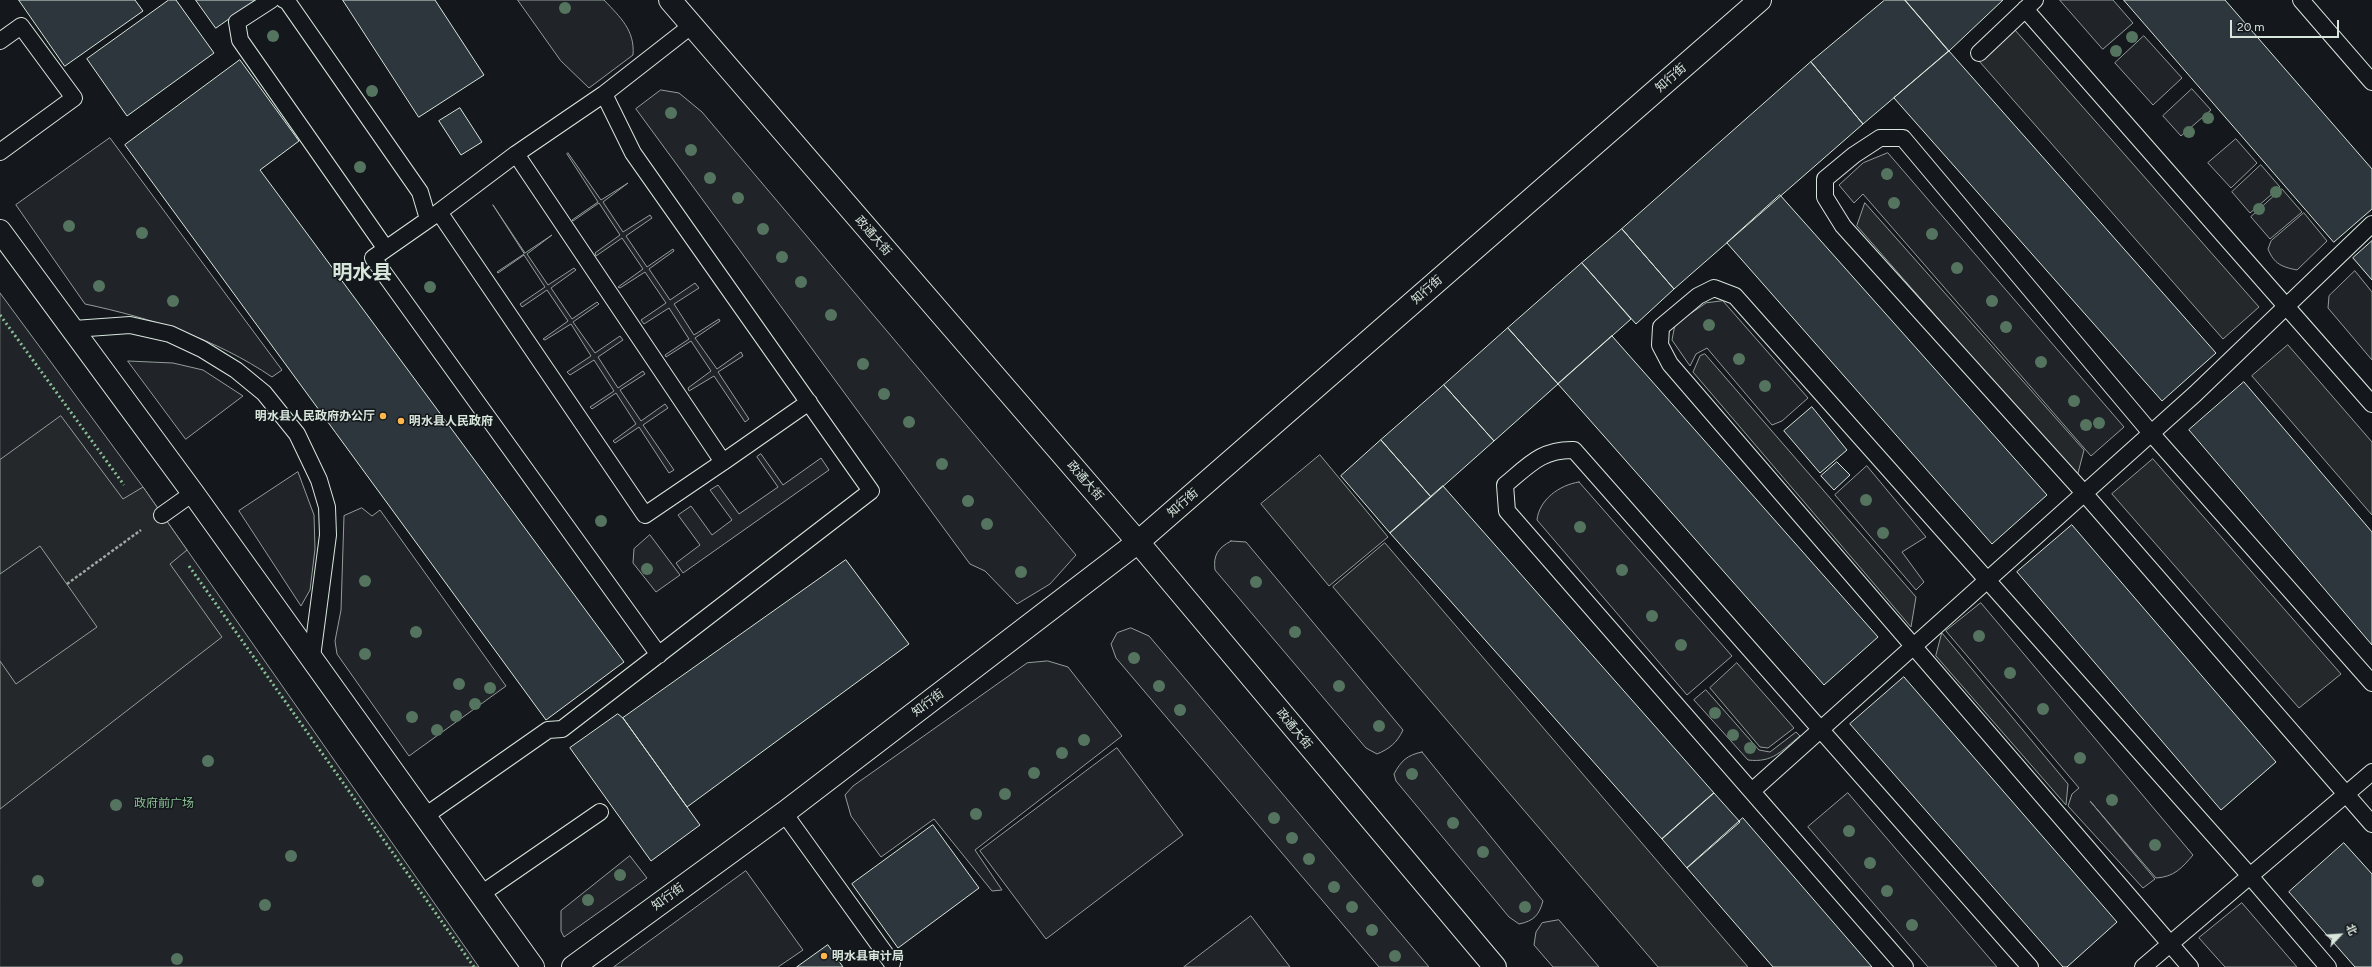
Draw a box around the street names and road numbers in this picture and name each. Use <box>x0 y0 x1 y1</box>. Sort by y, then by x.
street label: 知行街 <box>1653 61 1689 95</box>
street label: 政通大街 <box>852 213 894 259</box>
street label: 知行街 <box>1409 273 1445 307</box>
street label: 政通大街 <box>1064 458 1106 504</box>
street label: 知行街 <box>1165 486 1201 520</box>
street label: 知行街 <box>909 686 947 720</box>
street label: 政通大街 <box>1273 706 1315 752</box>
street label: 知行街 <box>649 881 687 913</box>

